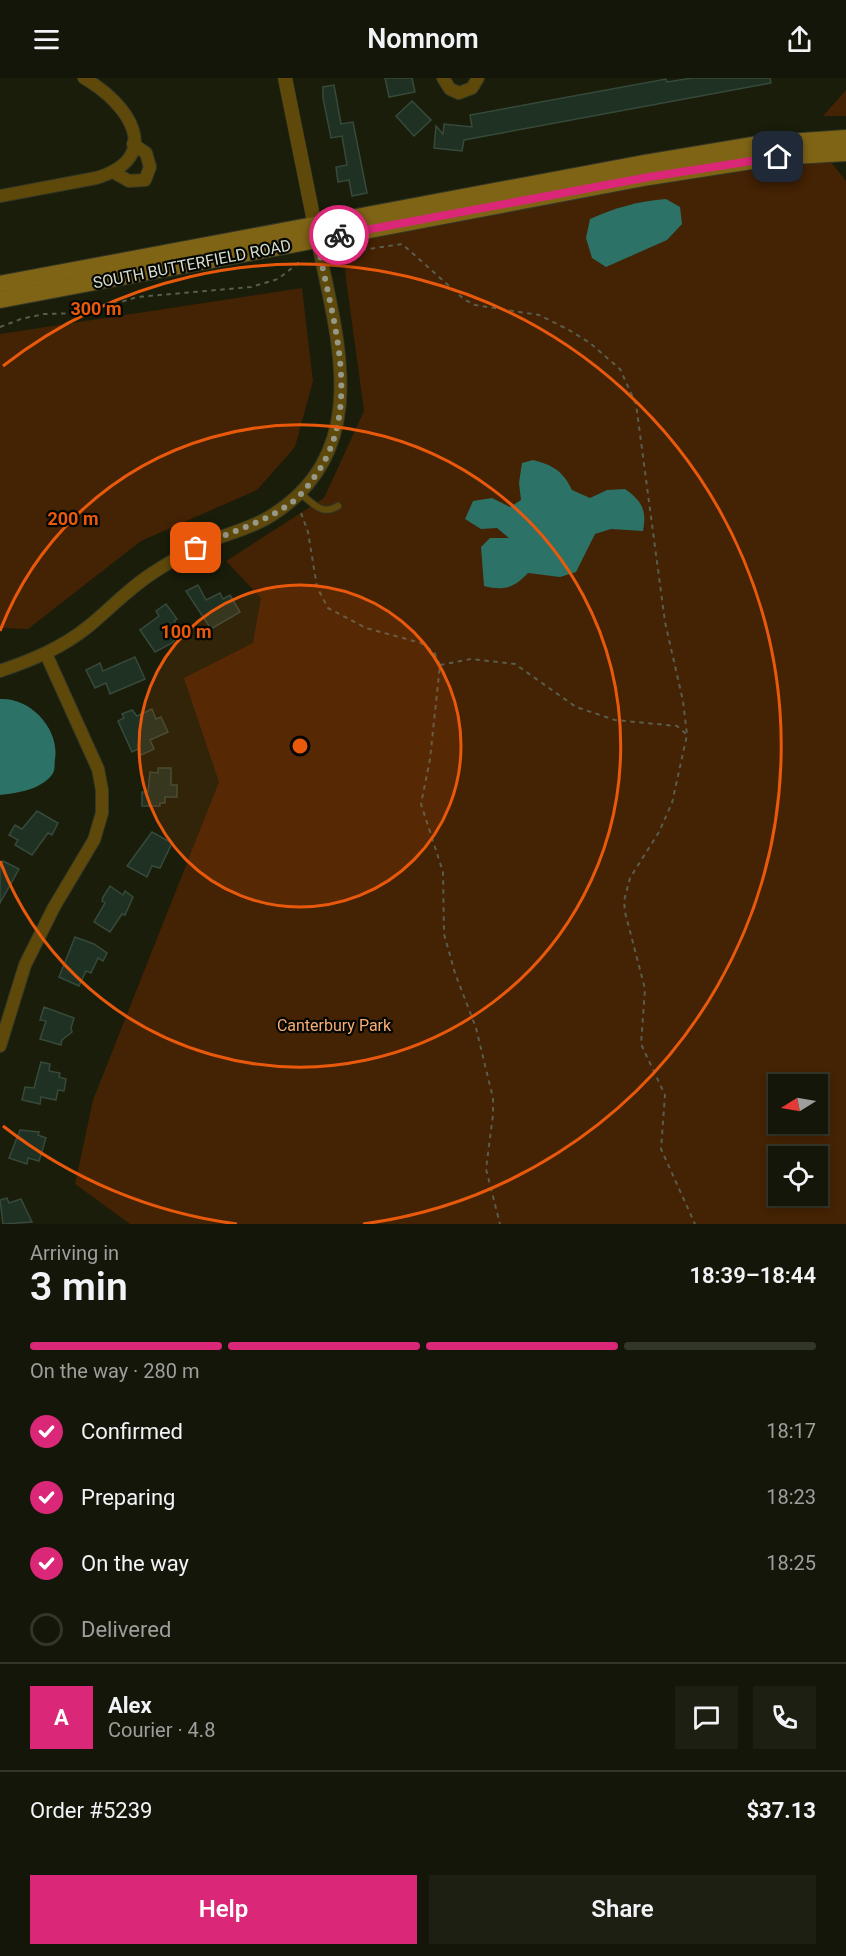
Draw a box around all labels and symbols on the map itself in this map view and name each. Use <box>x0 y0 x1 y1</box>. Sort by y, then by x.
pin <box>752 131 803 182</box>
courier <box>309 205 369 265</box>
street label: SOUTH BUTTERFIELD ROAD <box>91 235 293 293</box>
text: 300 m <box>70 298 122 319</box>
text: 200 m <box>47 508 99 529</box>
pin <box>170 522 221 573</box>
text: 100 m <box>160 621 212 642</box>
centre of rings <box>290 736 310 756</box>
park label: Canterbury Park <box>277 1016 392 1035</box>
north arrow <box>768 1074 828 1134</box>

